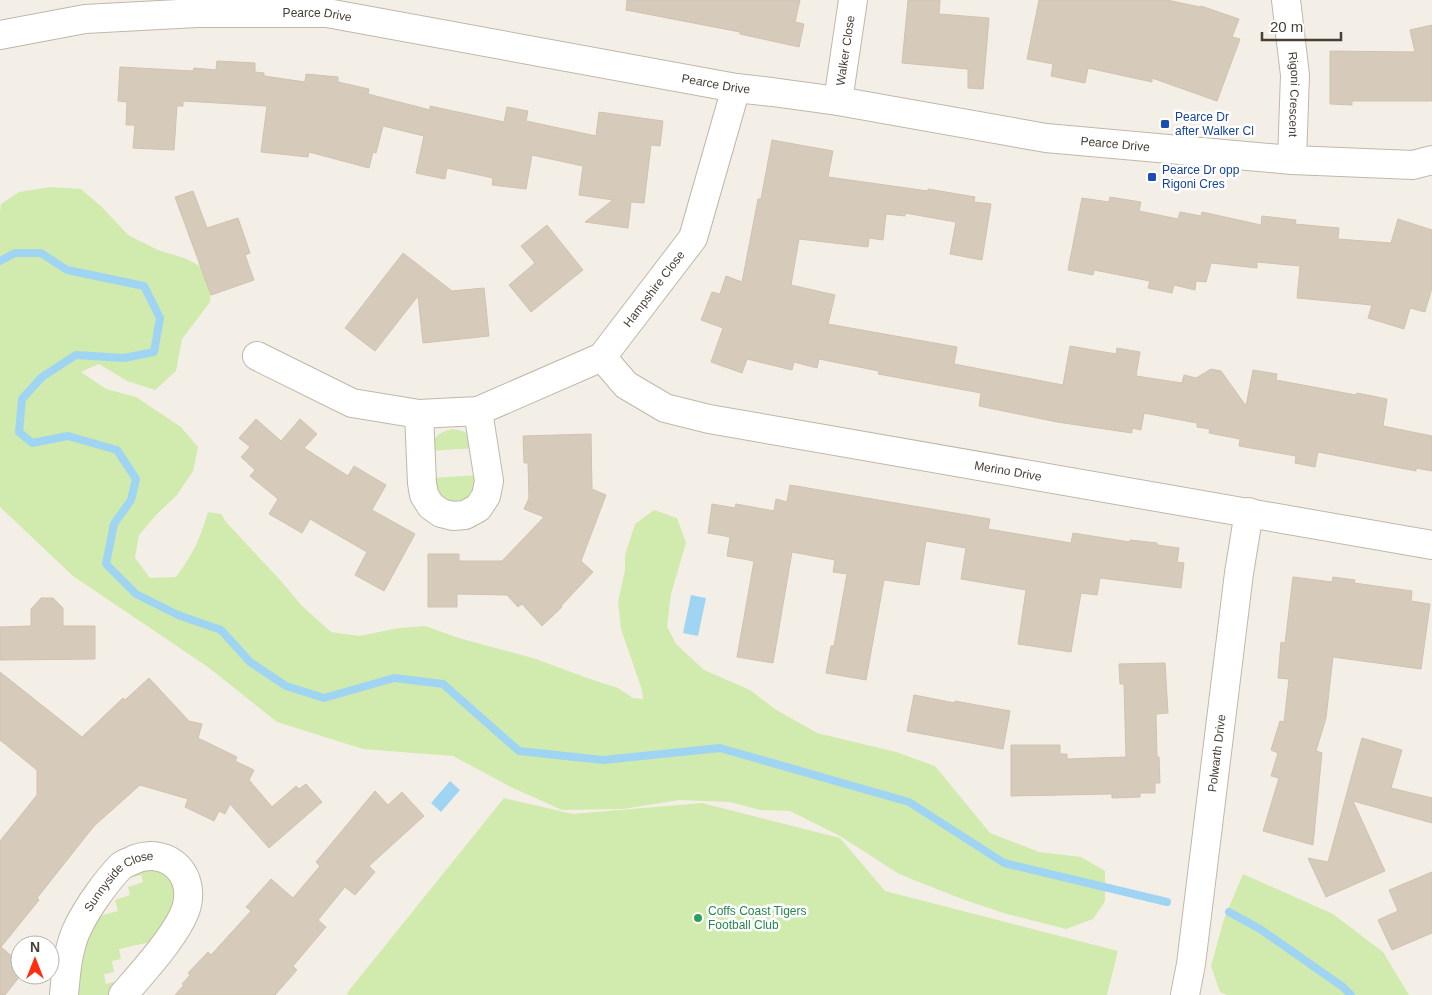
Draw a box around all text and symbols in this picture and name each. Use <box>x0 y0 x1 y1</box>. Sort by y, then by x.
street label: Pearce Drive <box>283 6 353 24</box>
scale bar <box>1262 10 1341 42</box>
street label: Walker Close <box>833 14 858 87</box>
text: 20 m <box>1270 18 1303 35</box>
street label: Rigoni Crescent <box>1285 51 1302 138</box>
street label: Pearce Drive <box>680 71 751 97</box>
place label: Pearce Dr after Walker Cl <box>1175 110 1254 138</box>
marker: Pearce Dr after Walker Cl <box>1159 118 1171 130</box>
street label: Pearce Drive <box>1080 134 1151 154</box>
place label: Pearce Dr opp Rigoni Cres <box>1162 163 1240 191</box>
marker: Pearce Dr opp Rigoni Cres <box>1146 171 1158 183</box>
street label: Hampshire Close <box>621 248 688 330</box>
street label: Merino Drive <box>973 458 1043 484</box>
street label: Polwarth Drive <box>1205 713 1229 793</box>
street label: Sunnyside Close <box>81 849 154 914</box>
place label: Coffs Coast Tigers Football Club <box>708 904 806 932</box>
marker: Coffs Coast Tigers Football Club <box>692 912 704 924</box>
north arrow <box>10 935 60 985</box>
text: N <box>30 939 40 955</box>

